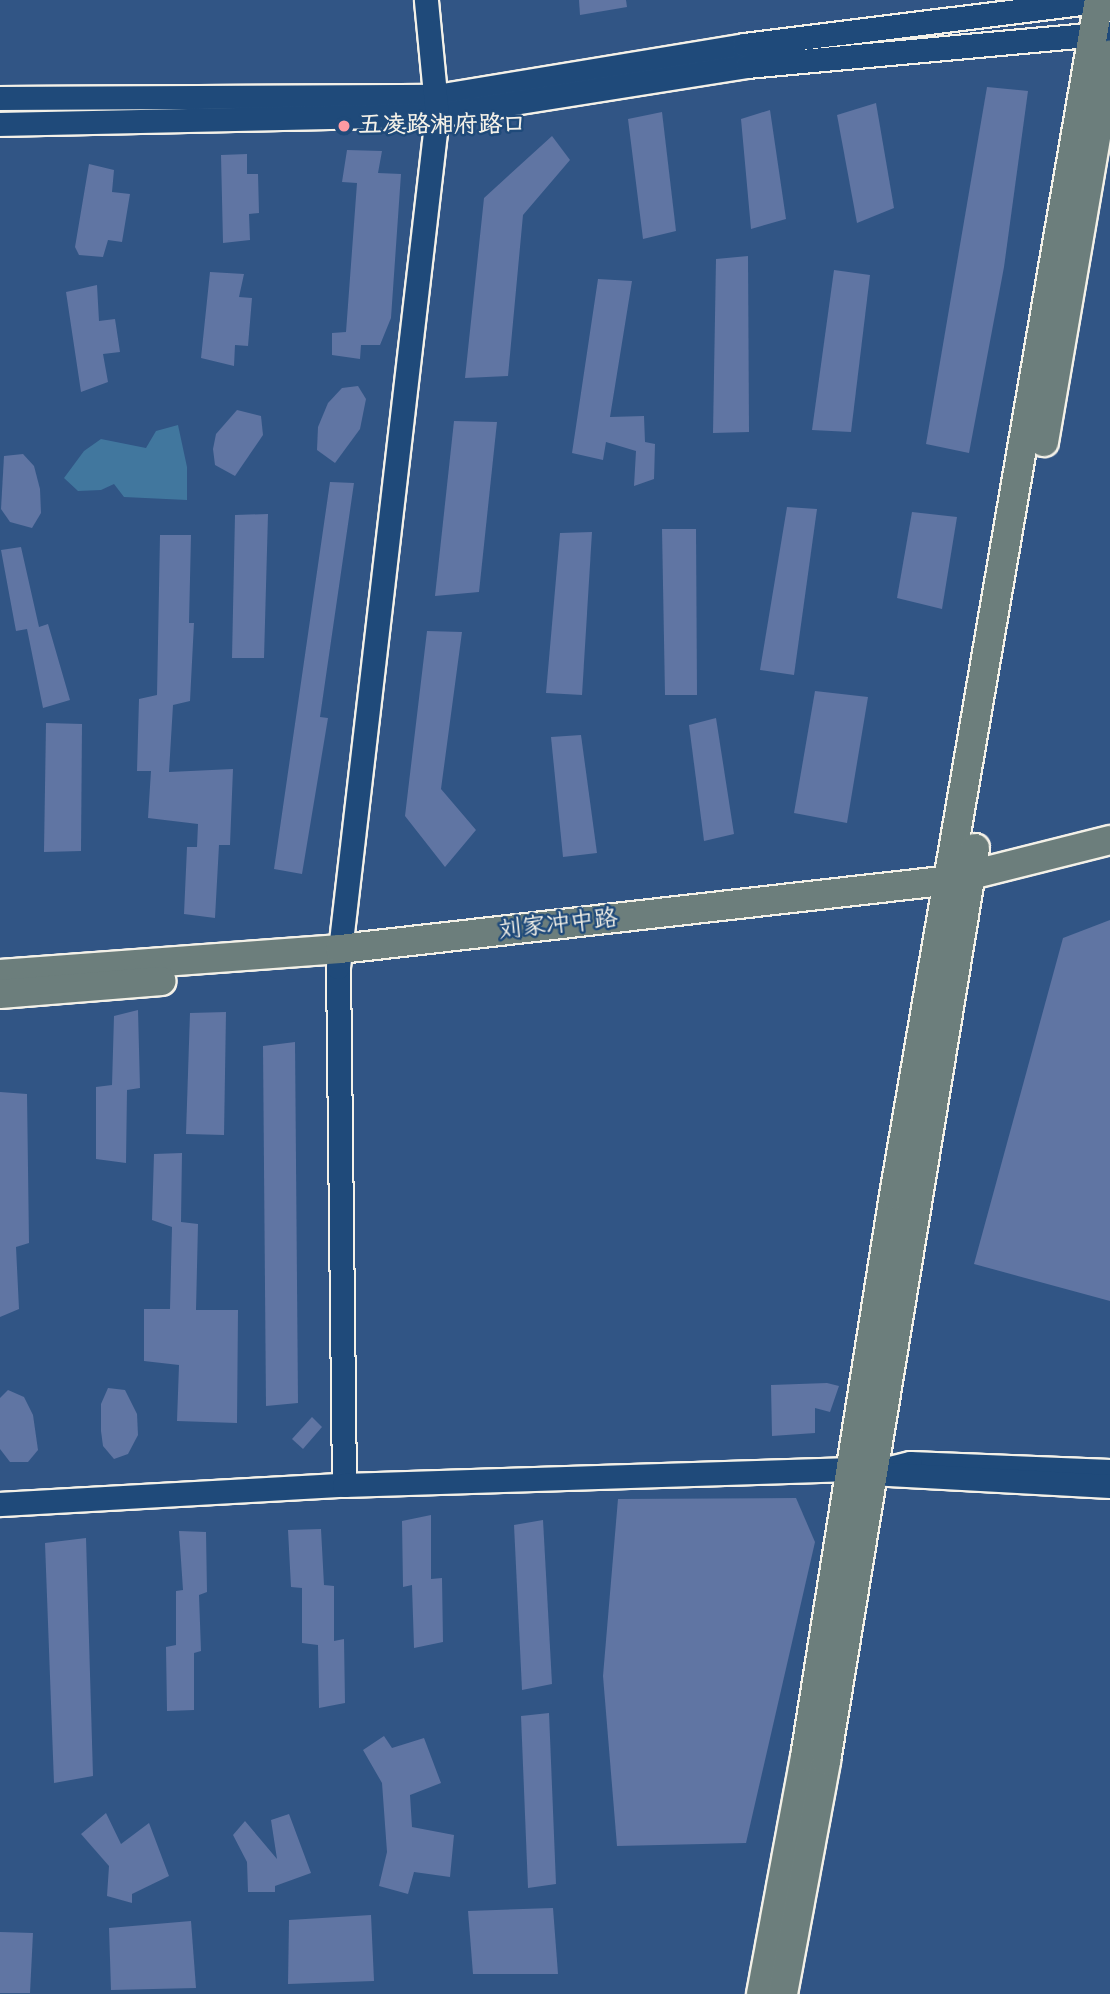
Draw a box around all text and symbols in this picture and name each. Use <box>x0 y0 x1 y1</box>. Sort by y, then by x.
place label: 五凌路湘府路口 <box>358 112 526 140</box>
marker: 五凌路湘府路口 <box>336 118 352 134</box>
street label: 刘家冲中路 <box>497 904 619 946</box>

